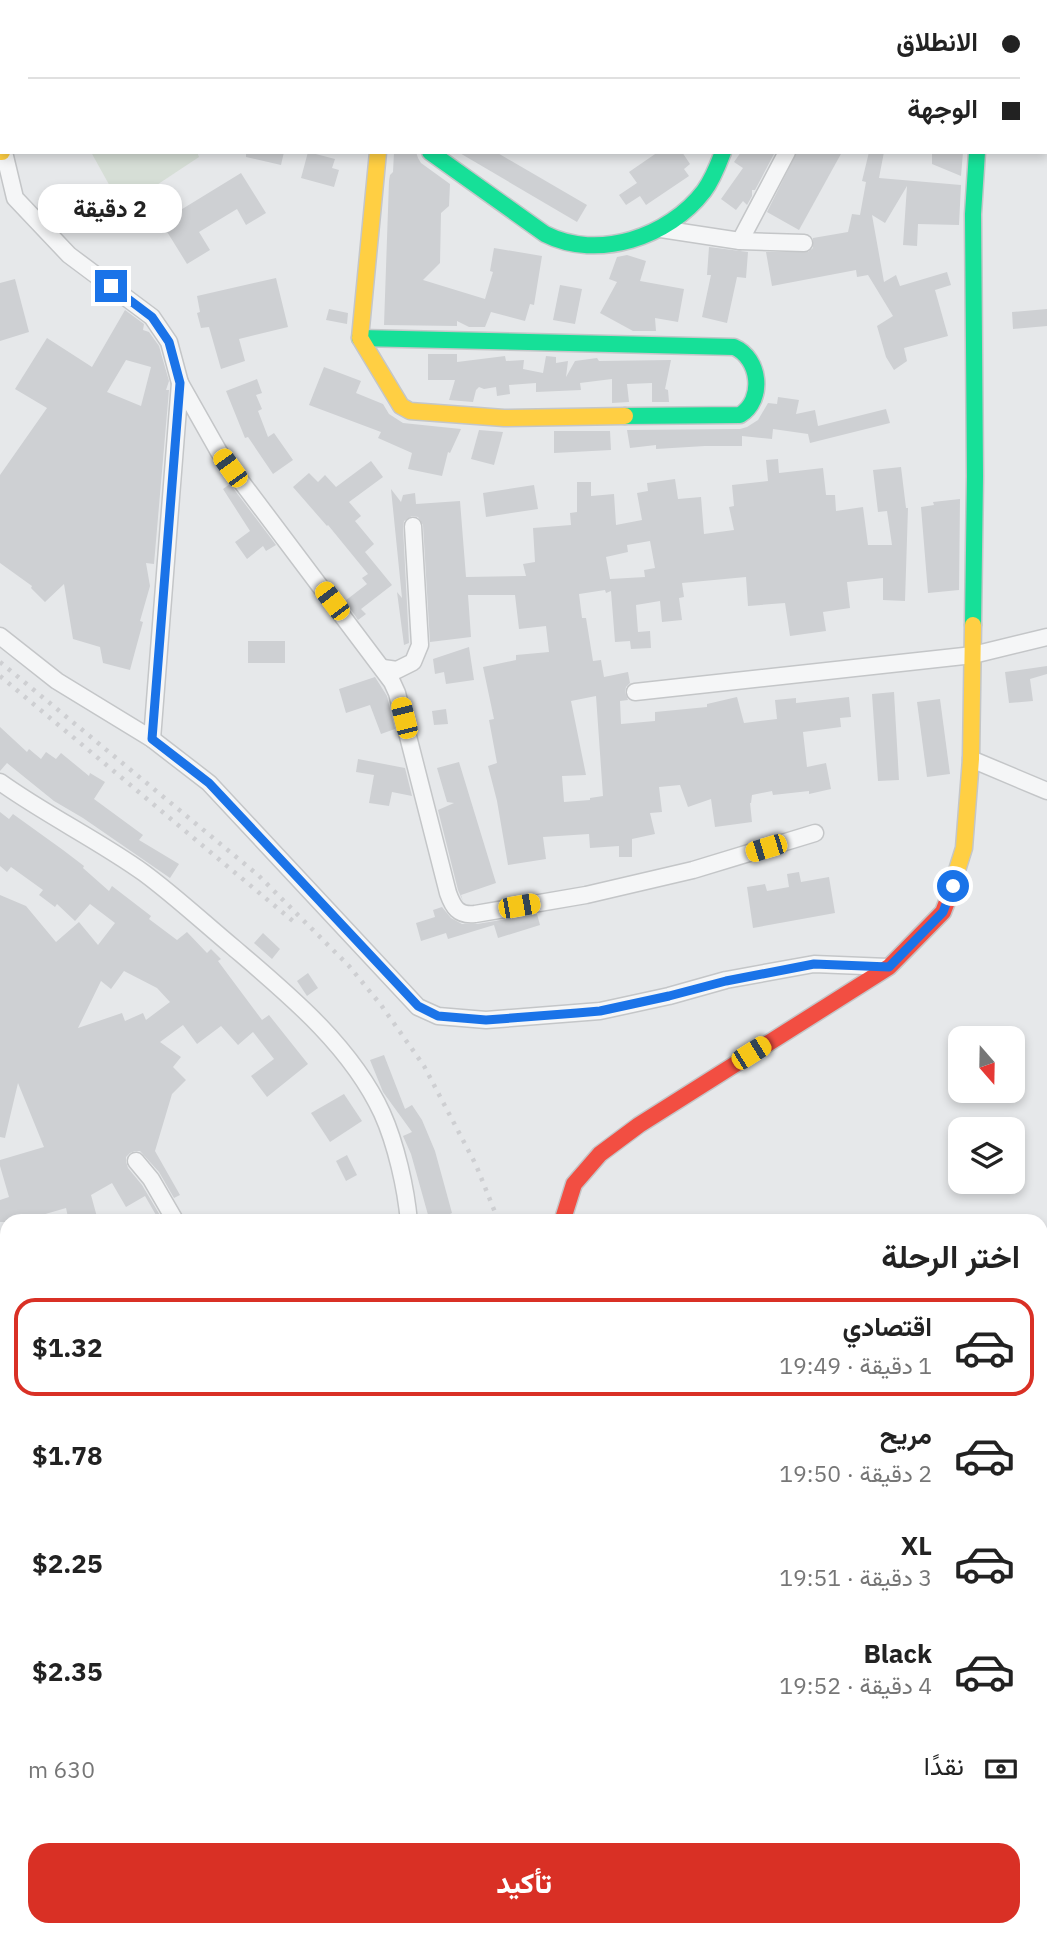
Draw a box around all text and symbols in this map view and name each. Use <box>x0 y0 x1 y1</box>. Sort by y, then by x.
text: الانطلاق <box>896 24 978 58</box>
text: الوجهة <box>907 91 978 125</box>
callout: 2 دقيقة <box>39 184 183 233</box>
text: 2 دقيقة <box>73 193 147 223</box>
route end <box>95 270 127 302</box>
car <box>210 445 251 491</box>
car <box>311 578 354 624</box>
car <box>389 695 420 741</box>
car <box>743 832 790 864</box>
route start <box>937 870 969 902</box>
car <box>497 892 542 920</box>
north arrow <box>948 1026 1026 1102</box>
map controls <box>948 1026 1025 1194</box>
car <box>728 1033 775 1073</box>
button: layers <box>948 1117 1025 1194</box>
text: اختر الرحلة <box>881 1235 1020 1277</box>
text: اقتصادي <box>843 1309 932 1343</box>
icon: car <box>953 1316 1016 1379</box>
text: $1.32 <box>32 1330 103 1364</box>
text: 1 دقيقة · 19:49 <box>779 1350 932 1380</box>
text: مريح <box>880 1417 932 1451</box>
icon: car <box>953 1424 1016 1487</box>
text: $1.78 <box>32 1438 103 1472</box>
text: 2 دقيقة · 19:50 <box>779 1458 932 1488</box>
text: XL <box>901 1528 932 1562</box>
icon: car <box>953 1532 1016 1595</box>
text: $2.25 <box>32 1546 103 1580</box>
text: 3 دقيقة · 19:51 <box>779 1562 932 1592</box>
text: Black <box>864 1636 932 1670</box>
icon: car <box>953 1640 1016 1703</box>
text: $2.35 <box>32 1654 103 1688</box>
text: 4 دقيقة · 19:52 <box>779 1670 932 1700</box>
text: نقدًا <box>924 1748 964 1782</box>
icon: cash <box>982 1750 1020 1788</box>
text: 630 m <box>28 1754 95 1784</box>
button: تأكيد <box>28 1843 1020 1923</box>

